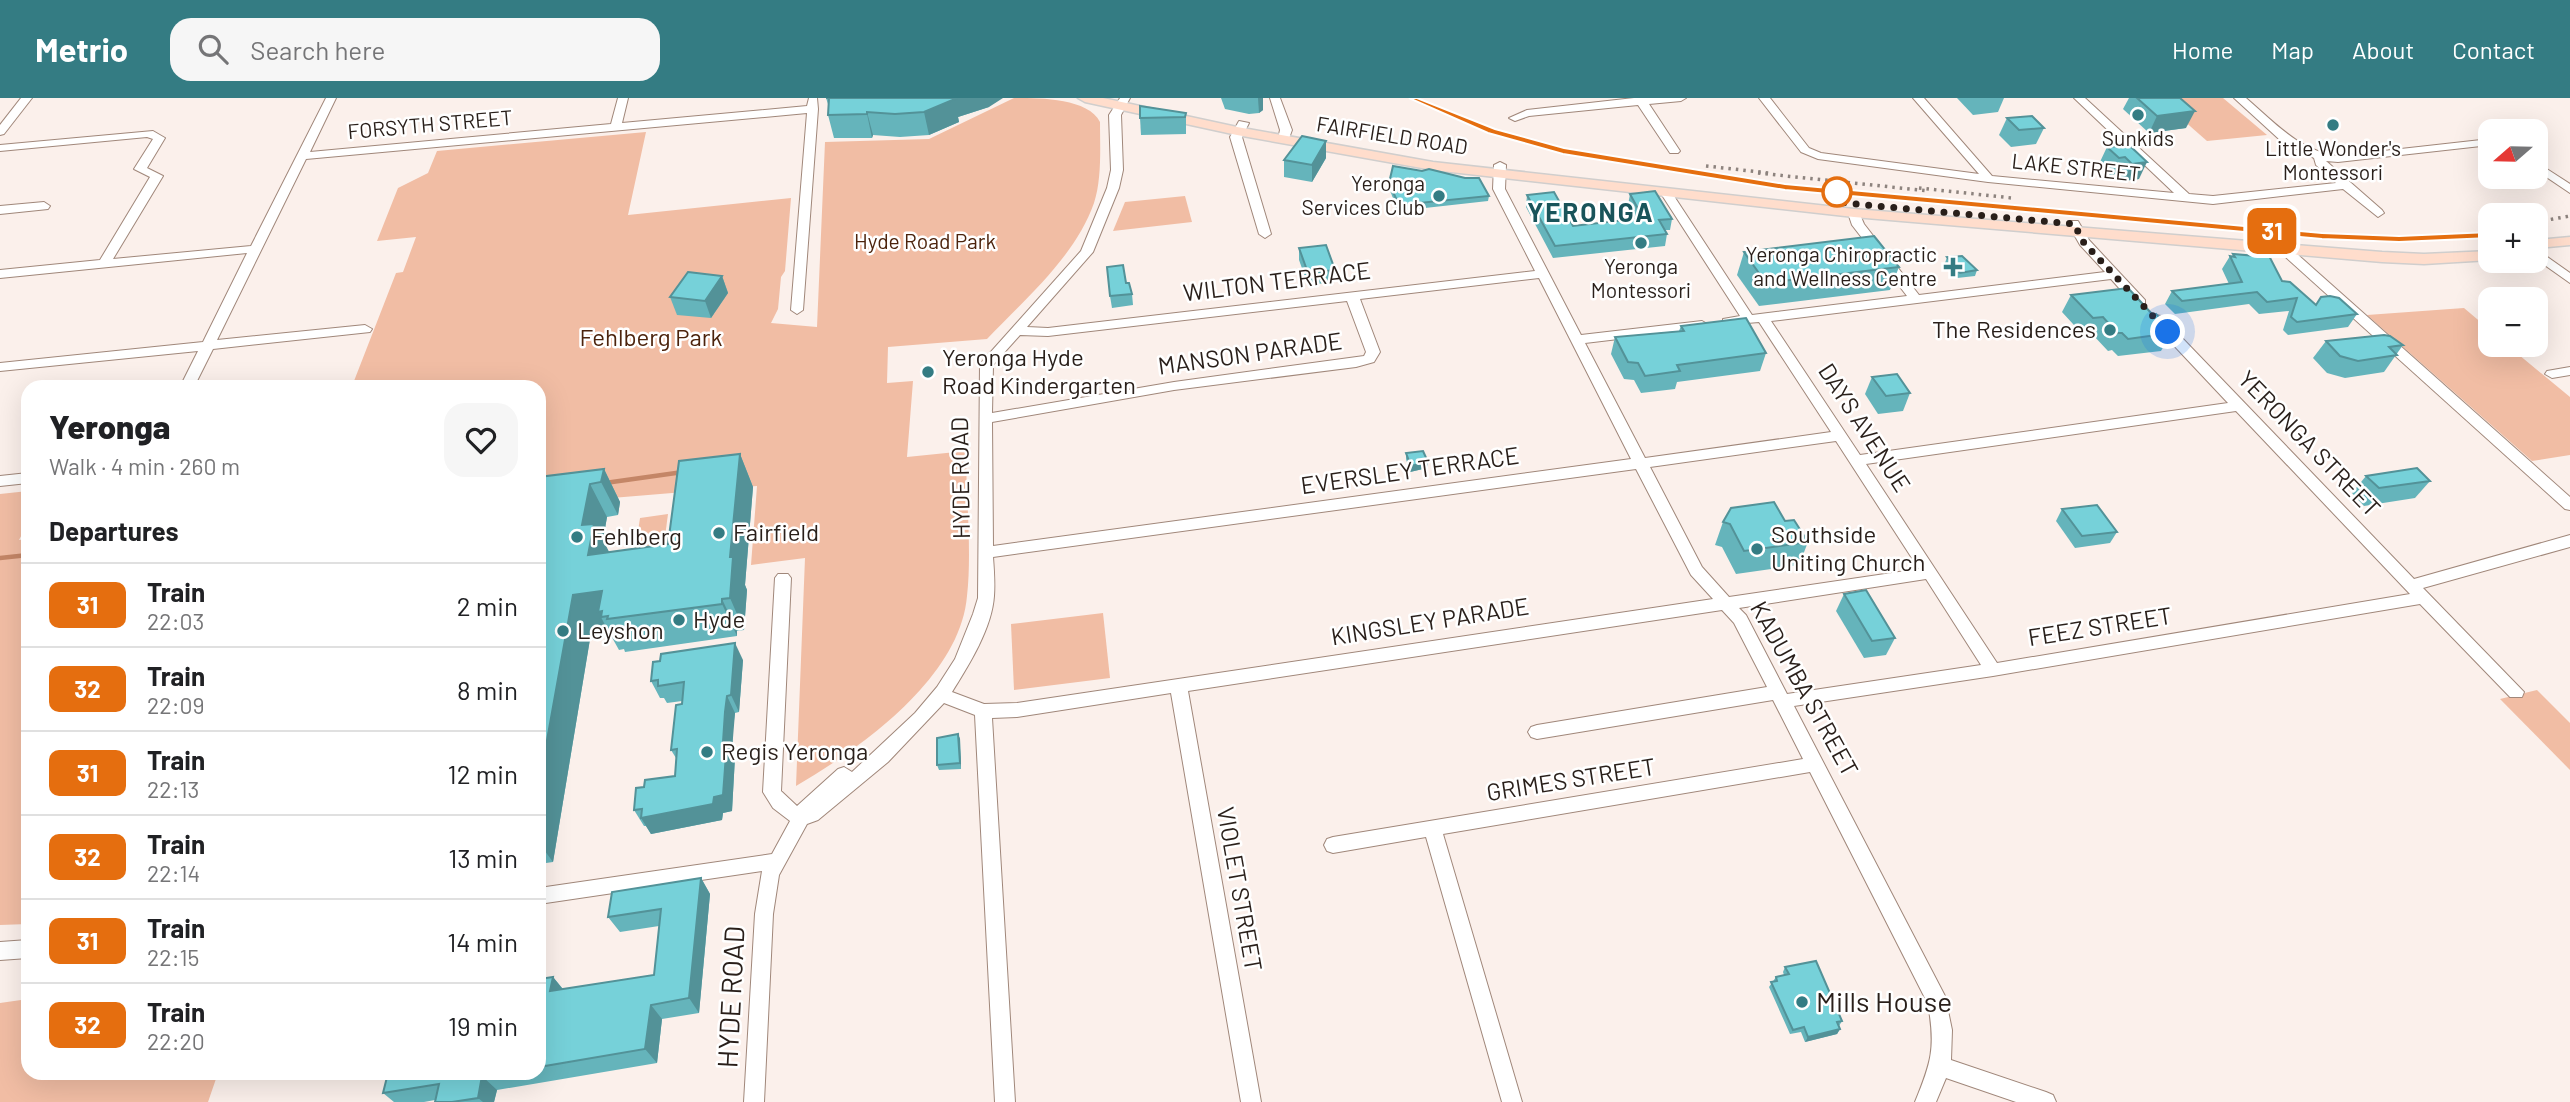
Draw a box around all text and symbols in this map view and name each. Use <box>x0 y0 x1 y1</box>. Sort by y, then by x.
search box <box>170 18 660 81</box>
text: Metrio <box>35 29 128 69</box>
icon: search <box>194 30 232 68</box>
text: Search here <box>250 34 385 65</box>
text: Home <box>2172 35 2233 64</box>
text: Map <box>2271 35 2314 64</box>
text: About <box>2352 35 2414 64</box>
text: Contact <box>2452 35 2535 64</box>
street label: FORSYTH STREET <box>346 104 513 143</box>
marker: Sunkids <box>2130 107 2146 123</box>
street label: FAIRFIELD ROAD <box>1315 110 1470 159</box>
marker: Little Wonder's Montessori <box>2325 117 2341 133</box>
north arrow <box>2478 119 2548 189</box>
map controls <box>2478 119 2548 357</box>
place label: Sunkids <box>2102 125 2174 150</box>
place label: Little Wonder's Montessori <box>2265 135 2401 184</box>
street label: LAKE STREET <box>2011 147 2142 186</box>
place label: Yeronga Services Club <box>1302 170 1425 219</box>
unlabelled marker <box>1822 177 1852 207</box>
marker: Yeronga Services Club <box>1431 188 1447 204</box>
district label: YERONGA <box>1527 196 1655 227</box>
button: + <box>2478 203 2548 273</box>
line badge: 31 <box>2240 208 2304 254</box>
text: 31 <box>2261 216 2283 245</box>
park label: Hyde Road Park <box>854 228 996 253</box>
marker: Yeronga Montessori <box>1633 235 1649 251</box>
place label: Yeronga Chiropractic and Wellness Centre <box>1746 241 1937 290</box>
place label: Yeronga Montessori <box>1591 253 1691 302</box>
street label: WILTON TERRACE <box>1181 255 1372 306</box>
marker: Yeronga Chiropractic and Wellness Centre <box>1943 257 1963 277</box>
button: − <box>2478 287 2548 357</box>
place label: The Residences <box>1932 314 2096 343</box>
your location <box>2150 314 2185 349</box>
park label: Fehlberg Park <box>580 322 722 351</box>
marker: The Residences <box>2102 322 2118 338</box>
street label: MANSON PARADE <box>1156 325 1344 380</box>
place label: Yeronga Hyde Road Kindergarten <box>942 342 1136 399</box>
street label: DAYS AVENUE <box>1813 358 1918 497</box>
marker: Yeronga Hyde Road Kindergarten <box>920 364 936 380</box>
street label: YERONGA STREET <box>2233 364 2387 522</box>
button: heart <box>444 403 518 477</box>
text: Yeronga <box>49 406 170 446</box>
street label: HYDE ROAD <box>944 417 975 539</box>
street label: EVERSLEY TERRACE <box>1299 440 1521 499</box>
text: Walk · 4 min · 260 m <box>49 452 240 480</box>
text: Departures <box>49 515 179 546</box>
place label: Fairfield <box>733 517 819 546</box>
place label: Southside Uniting Church <box>1771 519 1925 576</box>
place label: Fehlberg <box>591 521 682 550</box>
marker: Fairfield <box>711 525 727 541</box>
marker: Fehlberg <box>569 529 585 545</box>
marker: Southside Uniting Church <box>1749 541 1765 557</box>
text: Train <box>147 576 205 607</box>
text: 31 <box>77 590 98 619</box>
text: 2 min <box>457 590 518 621</box>
street label: KINGSLEY PARADE <box>1329 591 1531 650</box>
street label: KADUMBA STREET <box>1745 596 1865 781</box>
street label: FEEZ STREET <box>2026 600 2174 651</box>
place label: Hyde <box>693 604 745 633</box>
text: 22:03 <box>147 607 204 635</box>
marker: Hyde <box>671 612 687 628</box>
place label: Leyshon <box>577 615 664 644</box>
marker: Leyshon <box>555 623 571 639</box>
text: Train <box>147 660 205 691</box>
text: 32 <box>74 674 101 703</box>
text: 8 min <box>457 674 518 705</box>
text: 22:09 <box>147 691 204 719</box>
place label: Regis Yeronga <box>721 736 868 765</box>
text: Train <box>147 744 205 775</box>
marker: Regis Yeronga <box>699 744 715 760</box>
street label: GRIMES STREET <box>1484 751 1657 806</box>
text: 31 <box>77 758 98 787</box>
text: 12 min <box>448 758 518 789</box>
text: 22:13 <box>147 775 199 803</box>
street label: VIOLET STREET <box>1212 804 1269 973</box>
text: Train <box>147 828 205 859</box>
text: 32 <box>74 842 101 871</box>
text: 13 min <box>448 842 518 873</box>
text: 22:14 <box>147 859 200 887</box>
text: Train <box>147 912 205 943</box>
street label: HYDE ROAD <box>709 925 751 1069</box>
text: 31 <box>77 926 98 955</box>
text: 14 min <box>447 926 518 957</box>
text: 22:15 <box>147 943 199 971</box>
place label: Mills House <box>1816 984 1952 1018</box>
marker: Mills House <box>1794 994 1810 1010</box>
text: Train <box>147 996 205 1027</box>
text: 32 <box>74 1010 101 1039</box>
text: 19 min <box>448 1010 518 1041</box>
text: 22:20 <box>147 1027 205 1055</box>

